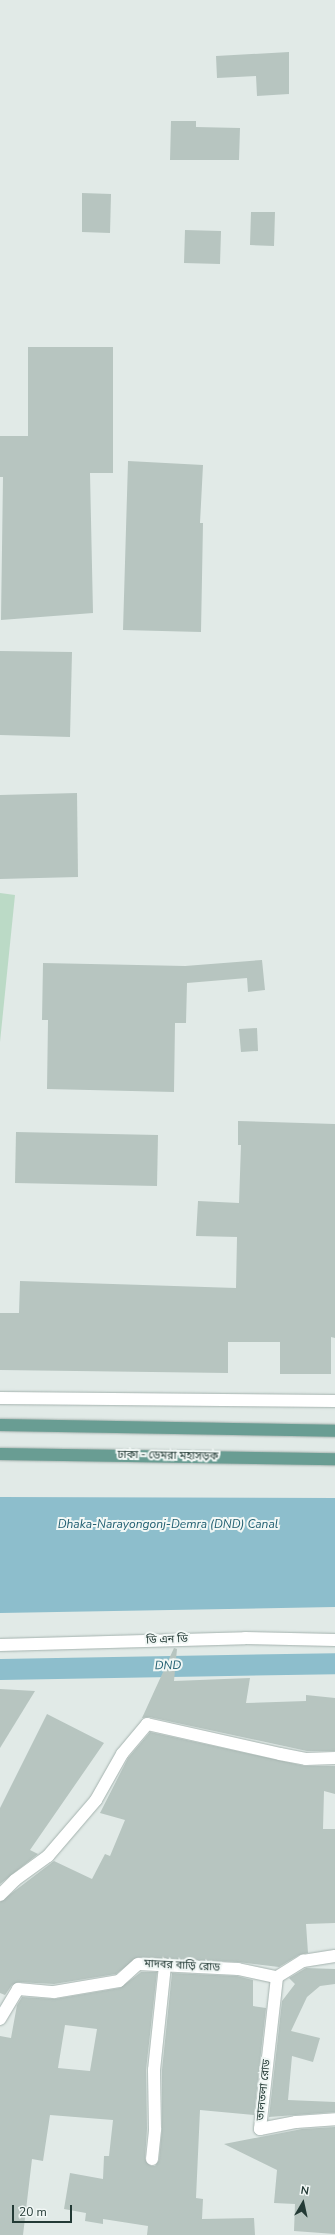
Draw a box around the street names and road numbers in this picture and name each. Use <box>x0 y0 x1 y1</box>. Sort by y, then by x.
street label: ঢাকা - ডেমরা মহাসড়ক <box>117 1449 219 1463</box>
street label: ডি এন ডি <box>146 1633 188 1647</box>
street label: মাদবর বাড়ি রোড <box>144 1957 220 1975</box>
street label: তালতলা রোড <box>254 2059 274 2121</box>

